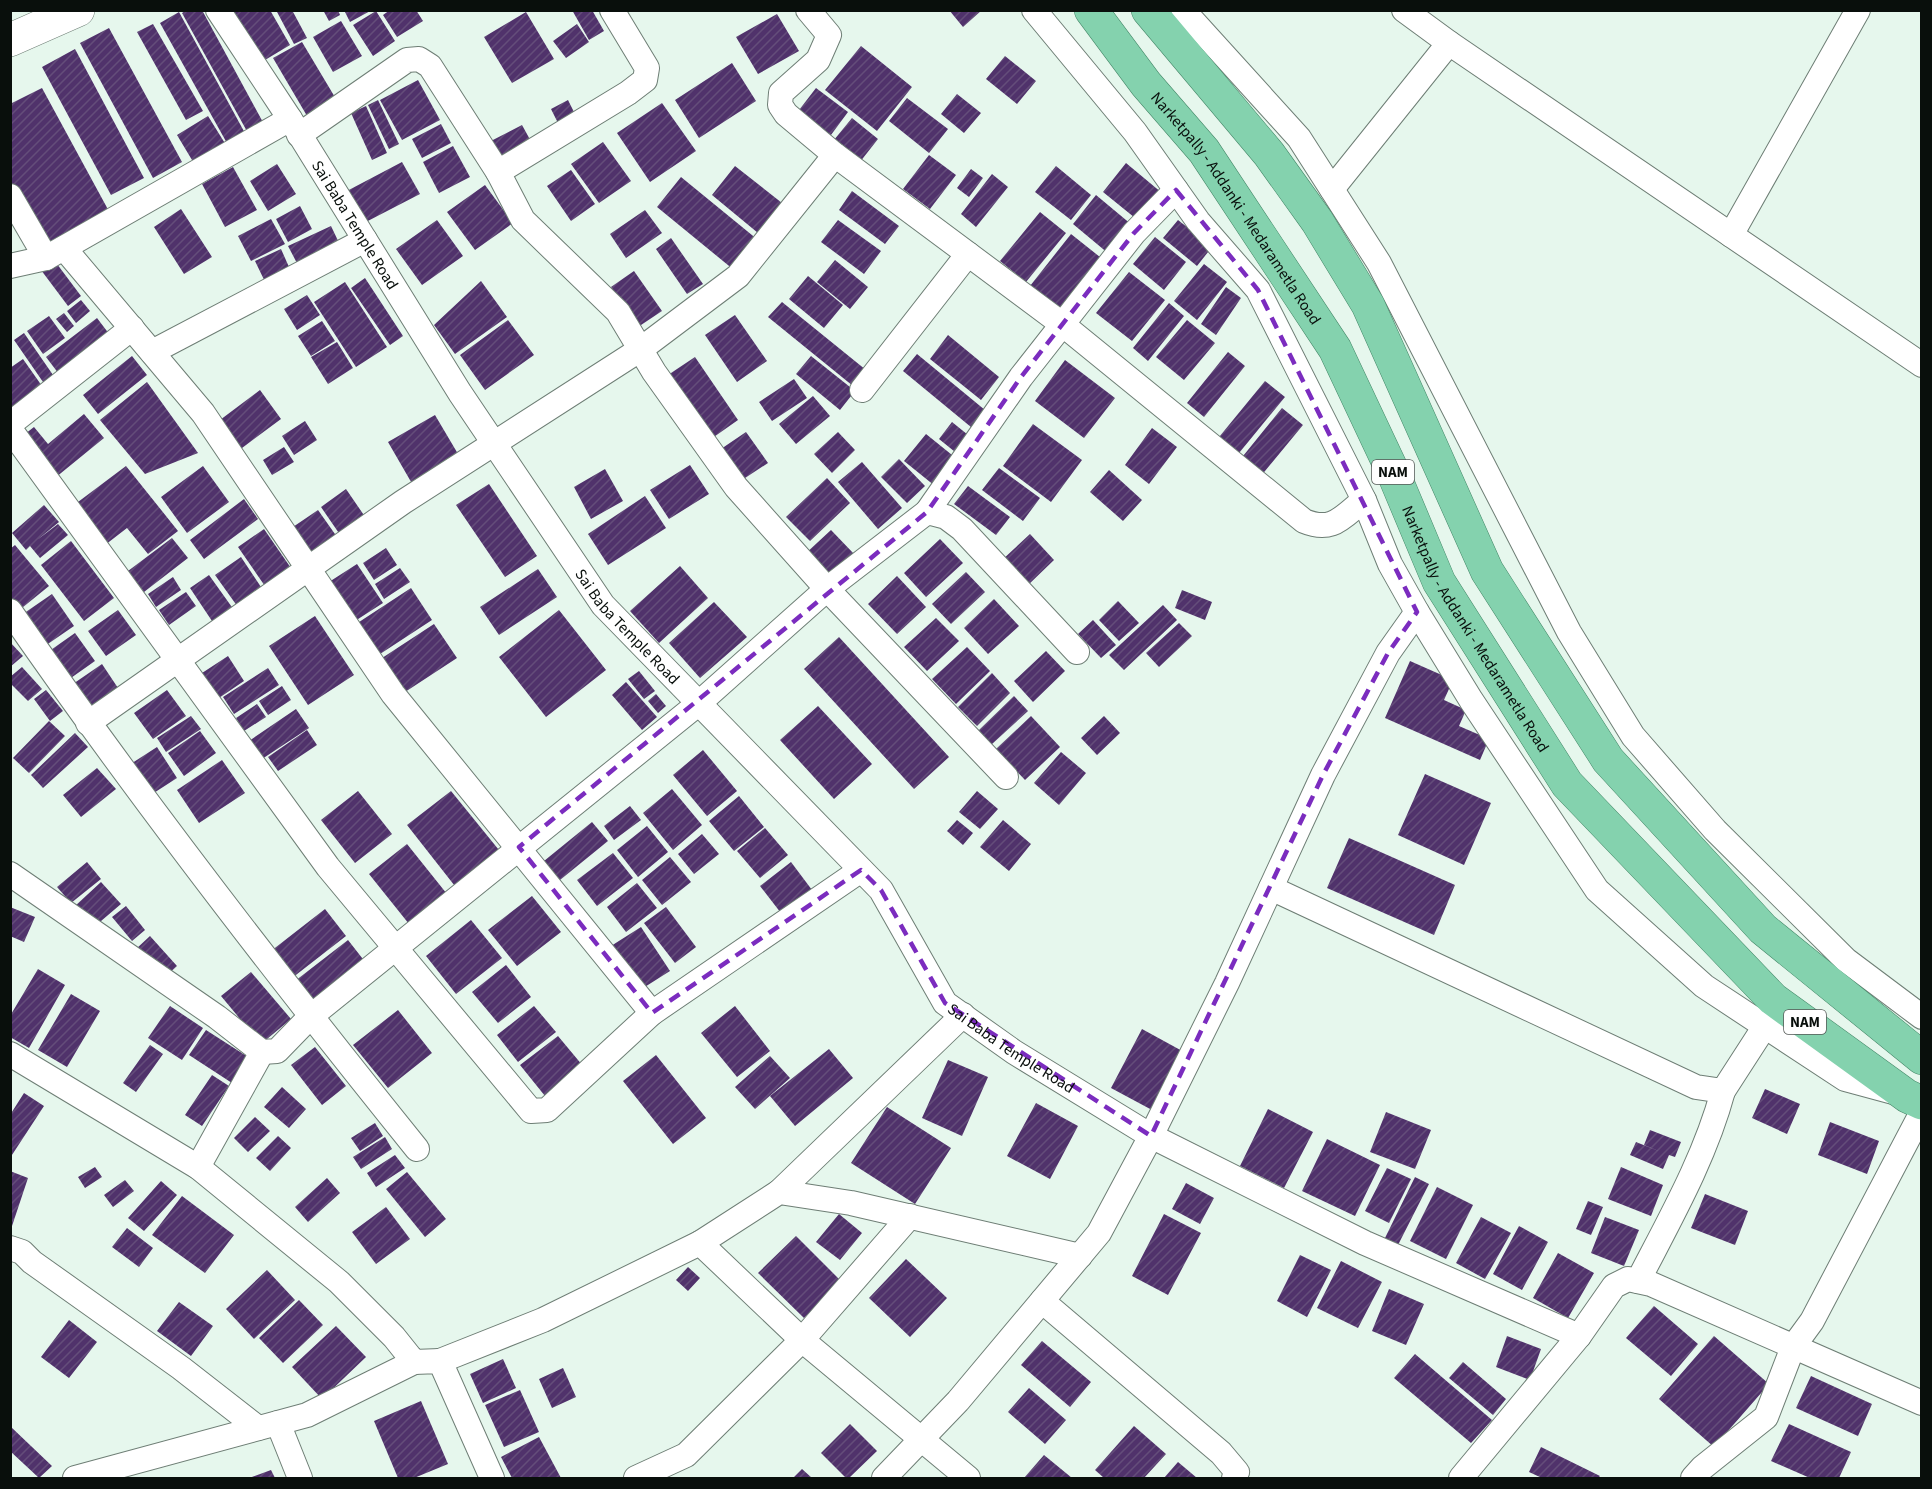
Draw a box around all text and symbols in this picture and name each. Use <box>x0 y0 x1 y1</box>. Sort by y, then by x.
street label: Narketpally - Addanki - Medarametla Road <box>1146 87 1326 329</box>
street label: Sai Baba Temple Road <box>306 156 403 294</box>
road number: NAM <box>1372 460 1414 484</box>
street label: Narketpally - Addanki - Medarametla Road <box>1396 502 1554 757</box>
street label: Sai Baba Temple Road <box>570 565 684 690</box>
street label: Sai Baba Temple Road <box>943 998 1079 1099</box>
road number: NAM <box>1784 1010 1826 1034</box>

